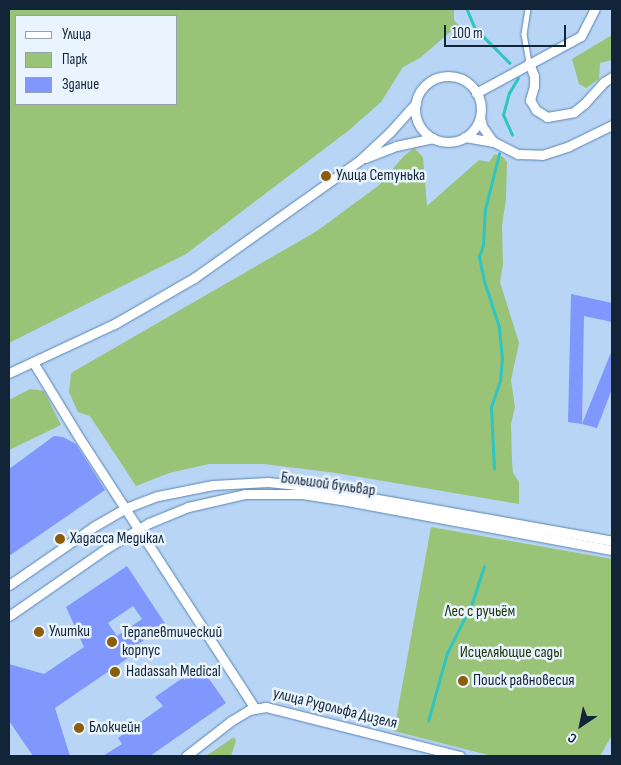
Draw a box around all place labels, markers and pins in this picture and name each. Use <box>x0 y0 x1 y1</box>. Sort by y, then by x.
place label: Улица Сетунька <box>336 166 425 186</box>
marker: Улица Сетунька <box>320 170 332 182</box>
place label: Хадасса Медикал <box>70 529 164 549</box>
marker: Хадасса Медикал <box>54 533 66 545</box>
place label: Улитки <box>49 622 90 642</box>
place label: Терапевтический корпус <box>122 623 222 661</box>
marker: Улитки <box>33 626 45 638</box>
marker: Терапевтический корпус <box>106 636 118 648</box>
place label: Hadassah Medical <box>126 662 221 682</box>
marker: Hadassah Medical <box>108 665 122 679</box>
place label: Поиск равновесия <box>473 671 575 691</box>
marker: Поиск равновесия <box>457 675 469 687</box>
place label: Блокчейн <box>89 718 140 738</box>
marker: Блокчейн <box>73 722 85 734</box>

